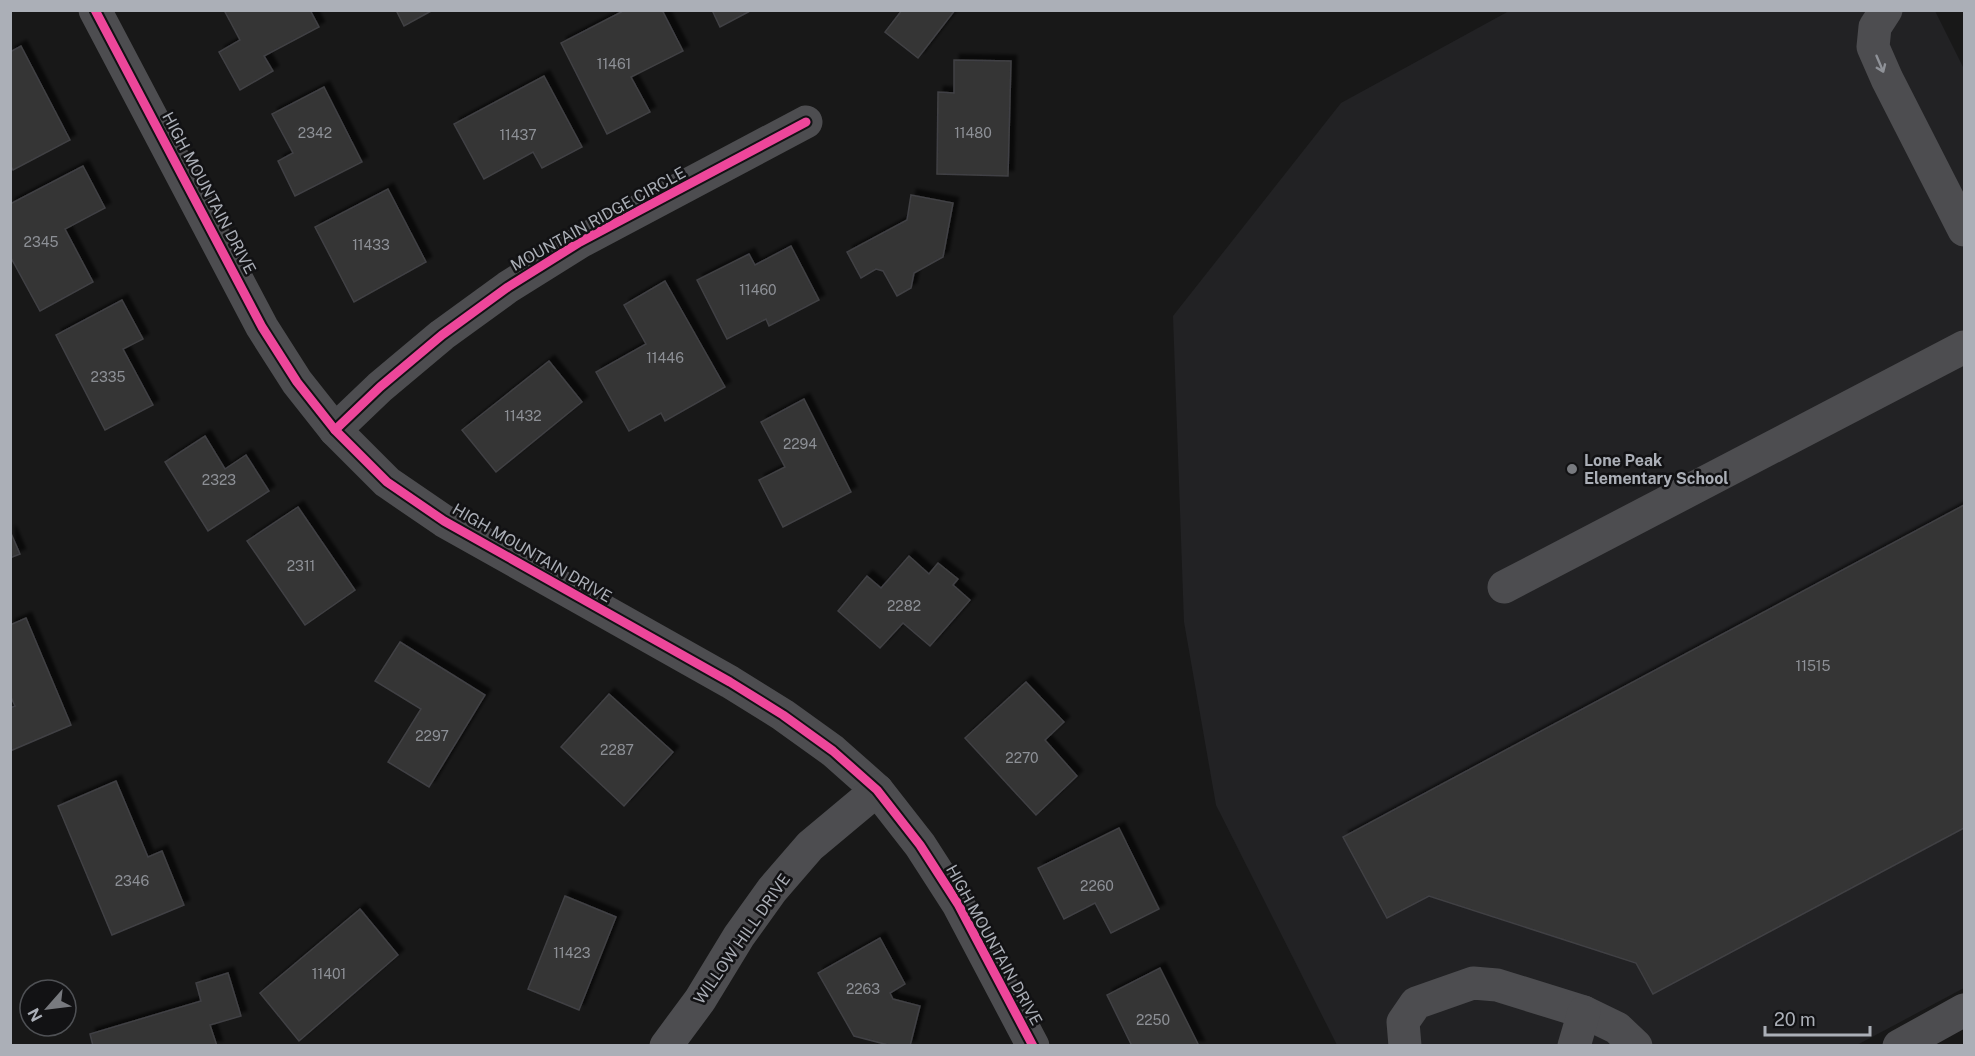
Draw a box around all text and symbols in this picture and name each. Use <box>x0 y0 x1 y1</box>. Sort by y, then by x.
one-way arrow <box>1875 54 1886 72</box>
house number: 11461 <box>597 56 631 72</box>
street label: HIGH MOUNTAIN DRIVE <box>158 109 260 277</box>
house number: 2342 <box>298 125 332 141</box>
house number: 11480 <box>954 125 992 141</box>
house number: 11437 <box>499 127 537 143</box>
street label: MOUNTAIN RIDGE CIRCLE <box>507 163 689 275</box>
house number: 2345 <box>24 234 58 250</box>
house number: 11433 <box>352 237 390 253</box>
house number: 11460 <box>739 282 777 298</box>
house number: 11446 <box>646 350 684 366</box>
house number: 2335 <box>91 369 125 385</box>
house number: 11432 <box>504 408 542 424</box>
house number: 2294 <box>783 436 817 452</box>
place label: Lone Peak Elementary School <box>1584 451 1729 488</box>
marker: Lone Peak Elementary School <box>1565 462 1579 476</box>
house number: 2323 <box>202 472 236 488</box>
street label: HIGH MOUNTAIN DRIVE <box>449 500 615 606</box>
house number: 2311 <box>287 558 315 574</box>
house number: 2282 <box>887 598 921 614</box>
house number: 11515 <box>1795 658 1831 674</box>
house number: 2297 <box>415 728 449 744</box>
house number: 2287 <box>600 742 634 758</box>
house number: 2270 <box>1005 750 1039 766</box>
street label: HIGH MOUNTAIN DRIVE <box>942 861 1046 1029</box>
street label: WILLOW HILL DRIVE <box>690 870 794 1008</box>
house number: 2346 <box>115 873 150 889</box>
house number: 2260 <box>1080 878 1114 894</box>
house number: 11423 <box>553 945 591 961</box>
house number: 11401 <box>312 966 346 982</box>
north arrow <box>18 978 78 1038</box>
house number: 2263 <box>846 981 880 997</box>
scale bar <box>1765 999 1870 1037</box>
text: N <box>24 1005 47 1025</box>
text: 20 m <box>1774 1009 1816 1030</box>
house number: 2250 <box>1136 1012 1170 1028</box>

